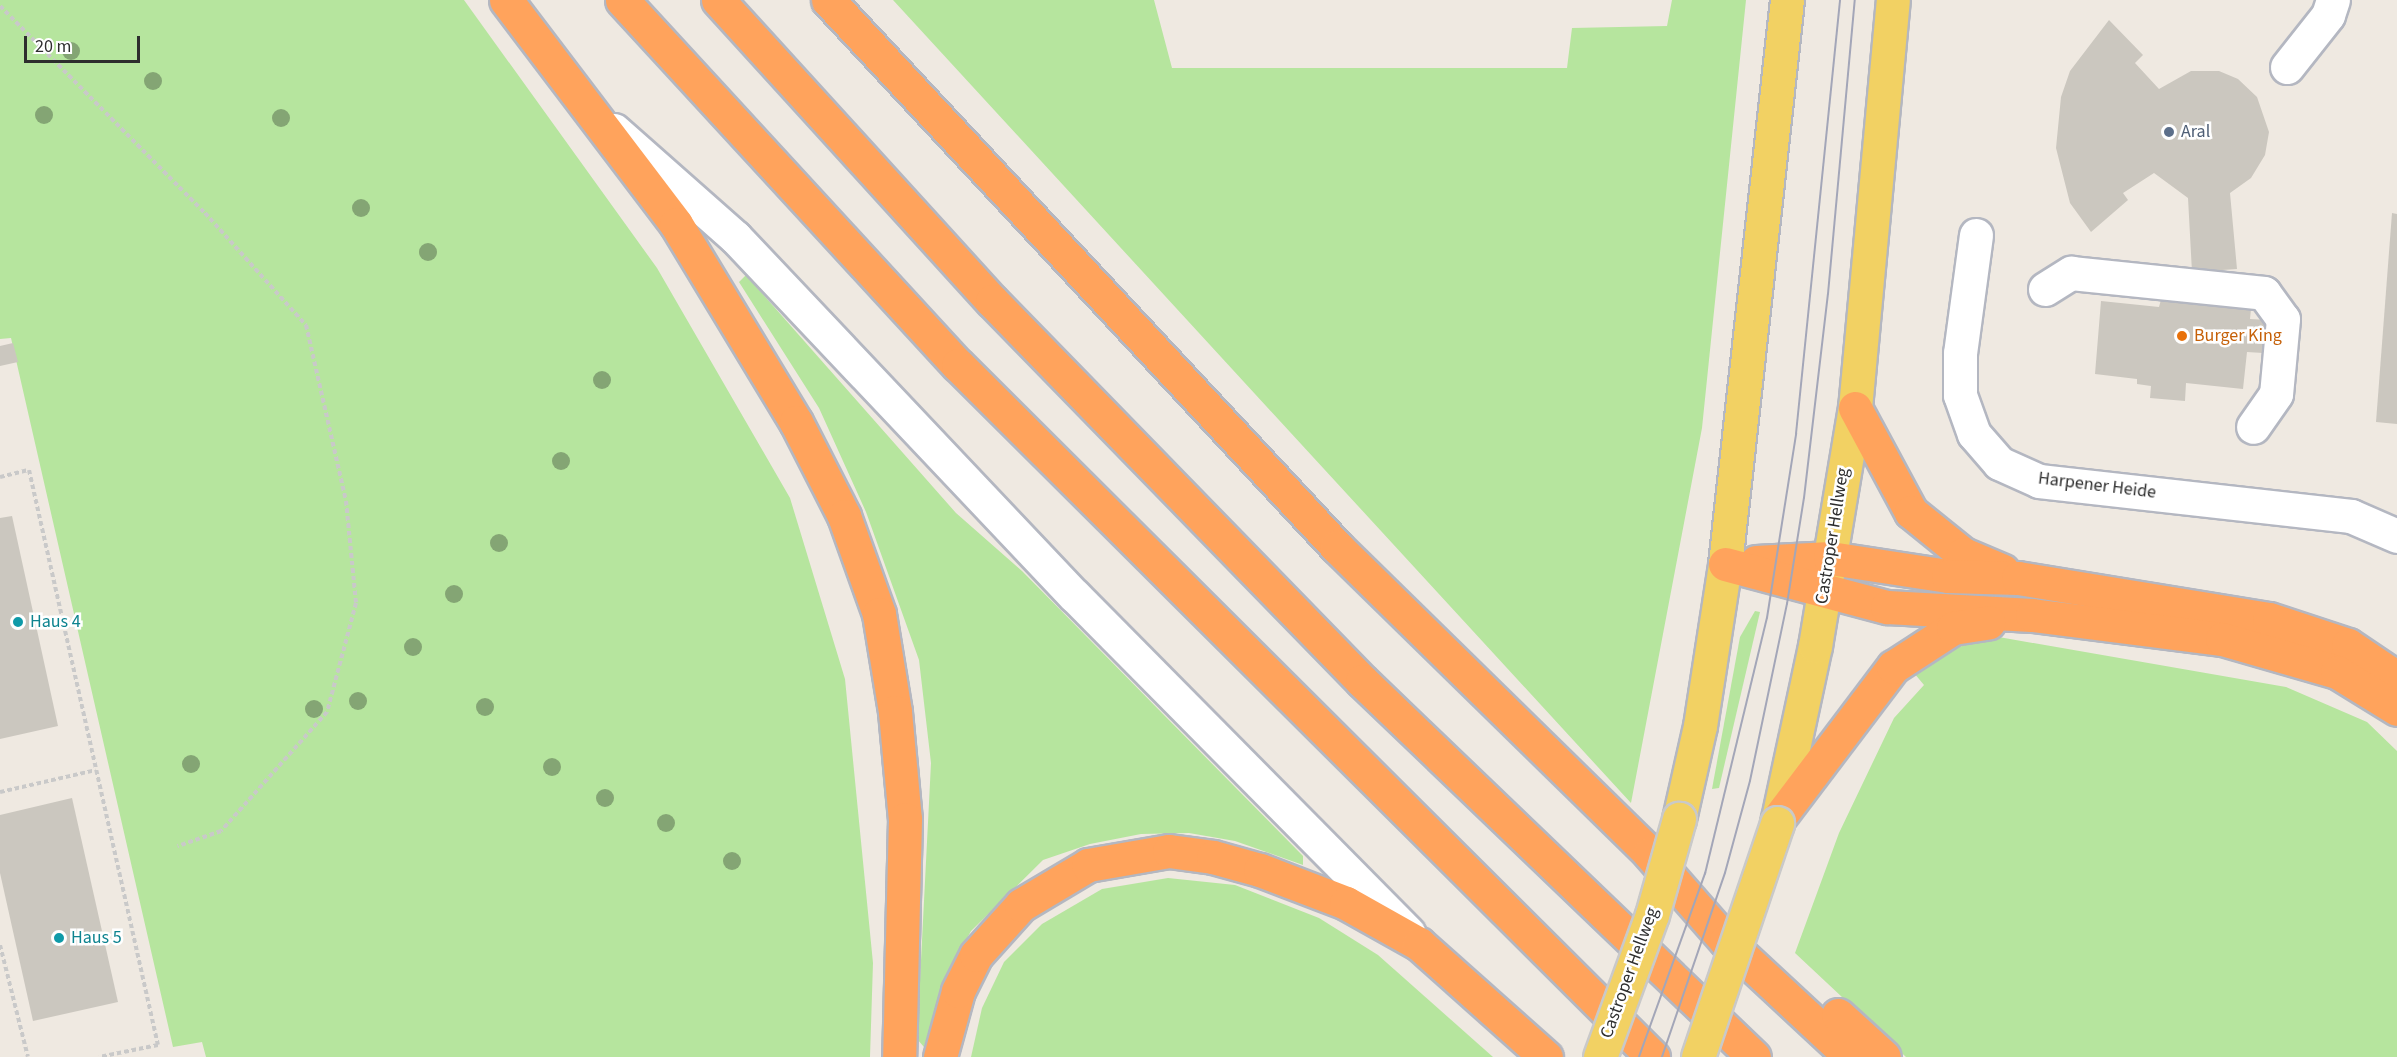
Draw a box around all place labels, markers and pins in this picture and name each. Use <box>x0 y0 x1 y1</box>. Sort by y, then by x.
place label: Aral <box>2181 121 2210 143</box>
marker: Aral <box>2162 125 2176 139</box>
place label: Burger King <box>2194 325 2282 347</box>
marker: Burger King <box>2175 329 2189 343</box>
place label: Haus 4 <box>30 611 81 633</box>
marker: Haus 4 <box>11 615 25 629</box>
place label: Haus 5 <box>71 927 122 949</box>
marker: Haus 5 <box>52 931 66 945</box>

